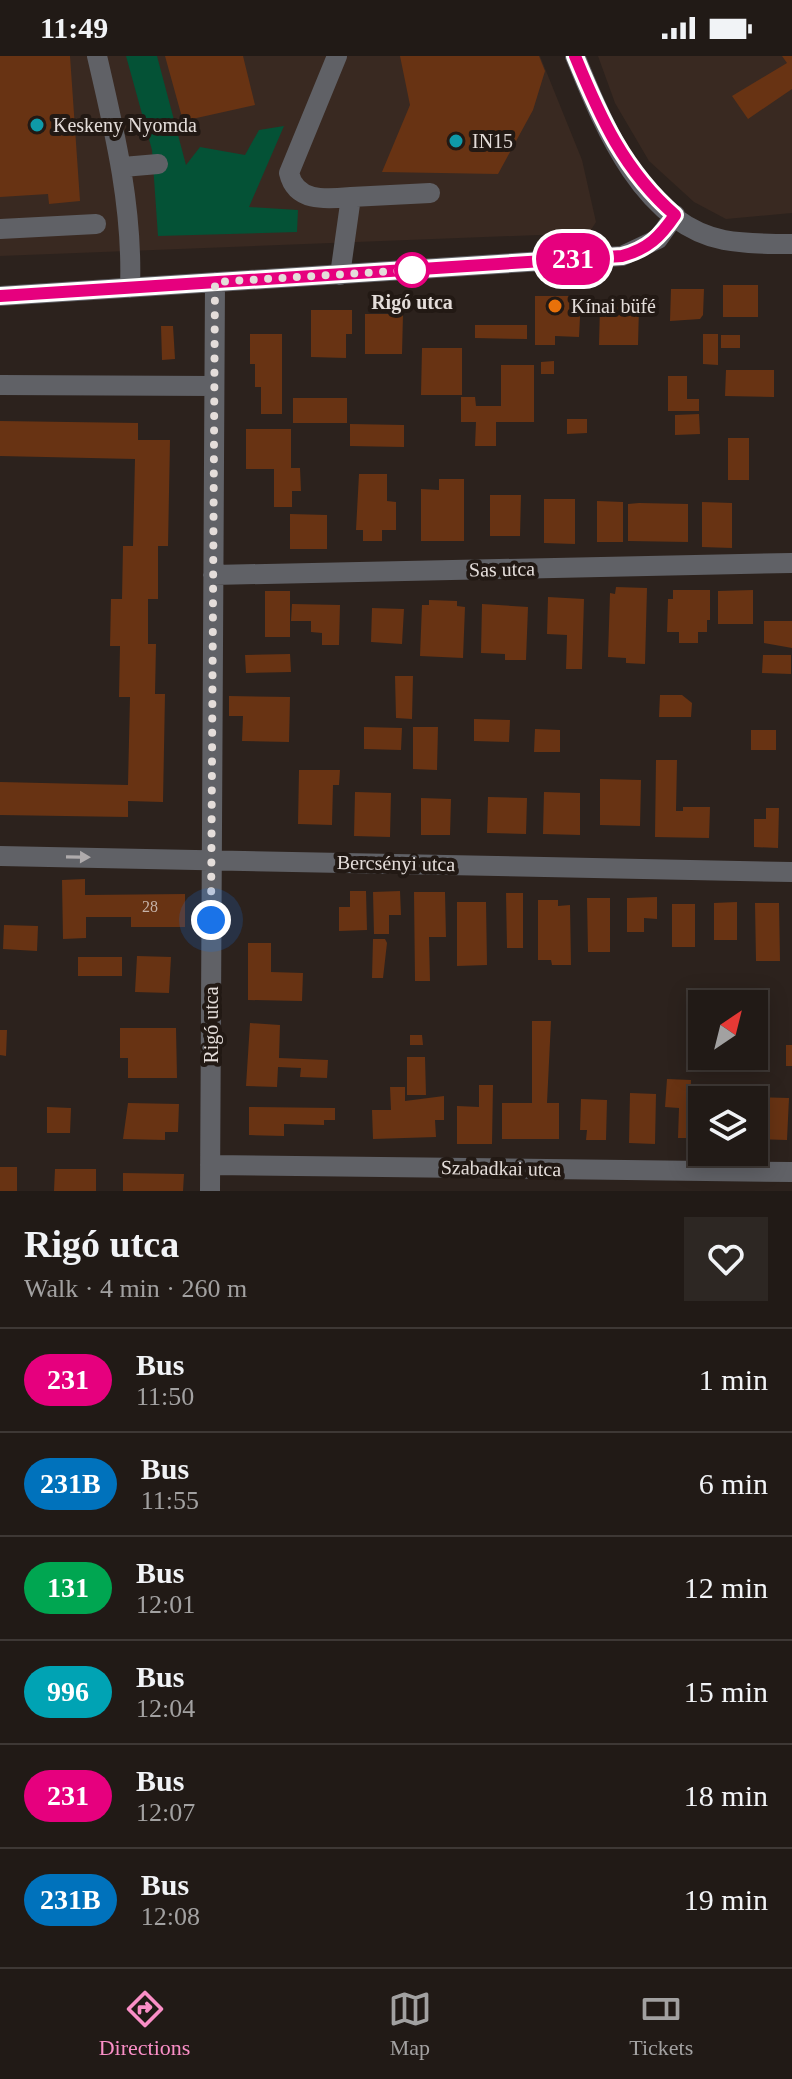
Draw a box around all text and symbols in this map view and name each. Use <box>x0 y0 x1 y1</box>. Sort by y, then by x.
text: 11:49 <box>40 11 108 44</box>
place label: Keskeny Nyomda <box>53 114 197 137</box>
marker: Keskeny Nyomda <box>28 116 46 134</box>
place label: IN15 <box>472 130 513 152</box>
marker: IN15 <box>447 132 465 150</box>
line badge: 231 <box>527 233 619 285</box>
text: 231 <box>552 243 594 274</box>
marker: Rigó utca <box>395 253 429 287</box>
place label: Rigó utca <box>371 291 453 314</box>
place label: Kínai büfé <box>571 295 656 317</box>
marker: Kínai büfé <box>546 297 564 315</box>
street label: Sas utca <box>469 557 535 581</box>
one-way arrow <box>66 850 91 863</box>
street label: Bercsényi utca <box>337 851 455 876</box>
house number: 28 <box>142 898 158 915</box>
your location <box>191 900 231 940</box>
street label: Rigó utca <box>200 986 223 1064</box>
north arrow <box>688 990 768 1070</box>
map controls <box>688 990 768 1166</box>
button: layers <box>688 1086 768 1166</box>
street label: Szabadkai utca <box>441 1156 562 1180</box>
button: heart <box>684 1217 768 1301</box>
text: Rigó utca <box>24 1223 179 1265</box>
text: Walk · 4 min · 260 m <box>24 1274 247 1303</box>
text: Bus <box>136 1348 184 1381</box>
text: 1 min <box>699 1363 768 1396</box>
text: 231 <box>47 1364 89 1395</box>
text: 11:50 <box>136 1382 194 1411</box>
text: Bus <box>141 1452 189 1485</box>
text: 6 min <box>699 1467 768 1500</box>
text: 231B <box>40 1468 101 1499</box>
text: 11:55 <box>141 1486 199 1515</box>
text: Bus <box>136 1556 184 1589</box>
text: 12 min <box>684 1571 768 1604</box>
text: 131 <box>47 1572 89 1603</box>
text: 12:01 <box>136 1590 195 1619</box>
text: Bus <box>136 1660 184 1693</box>
text: 15 min <box>684 1675 768 1708</box>
text: 996 <box>47 1676 89 1707</box>
text: 12:04 <box>136 1694 195 1723</box>
text: Bus <box>136 1764 184 1797</box>
text: 18 min <box>684 1779 768 1812</box>
text: 231 <box>47 1780 89 1811</box>
text: 12:07 <box>136 1798 195 1827</box>
text: Bus <box>141 1868 189 1901</box>
text: 19 min <box>684 1883 768 1916</box>
text: 231B <box>40 1884 101 1915</box>
text: 12:08 <box>141 1902 200 1931</box>
tab: Directions <box>99 1987 190 2061</box>
tab: Map <box>388 1987 432 2061</box>
tab: Tickets <box>629 1987 693 2061</box>

